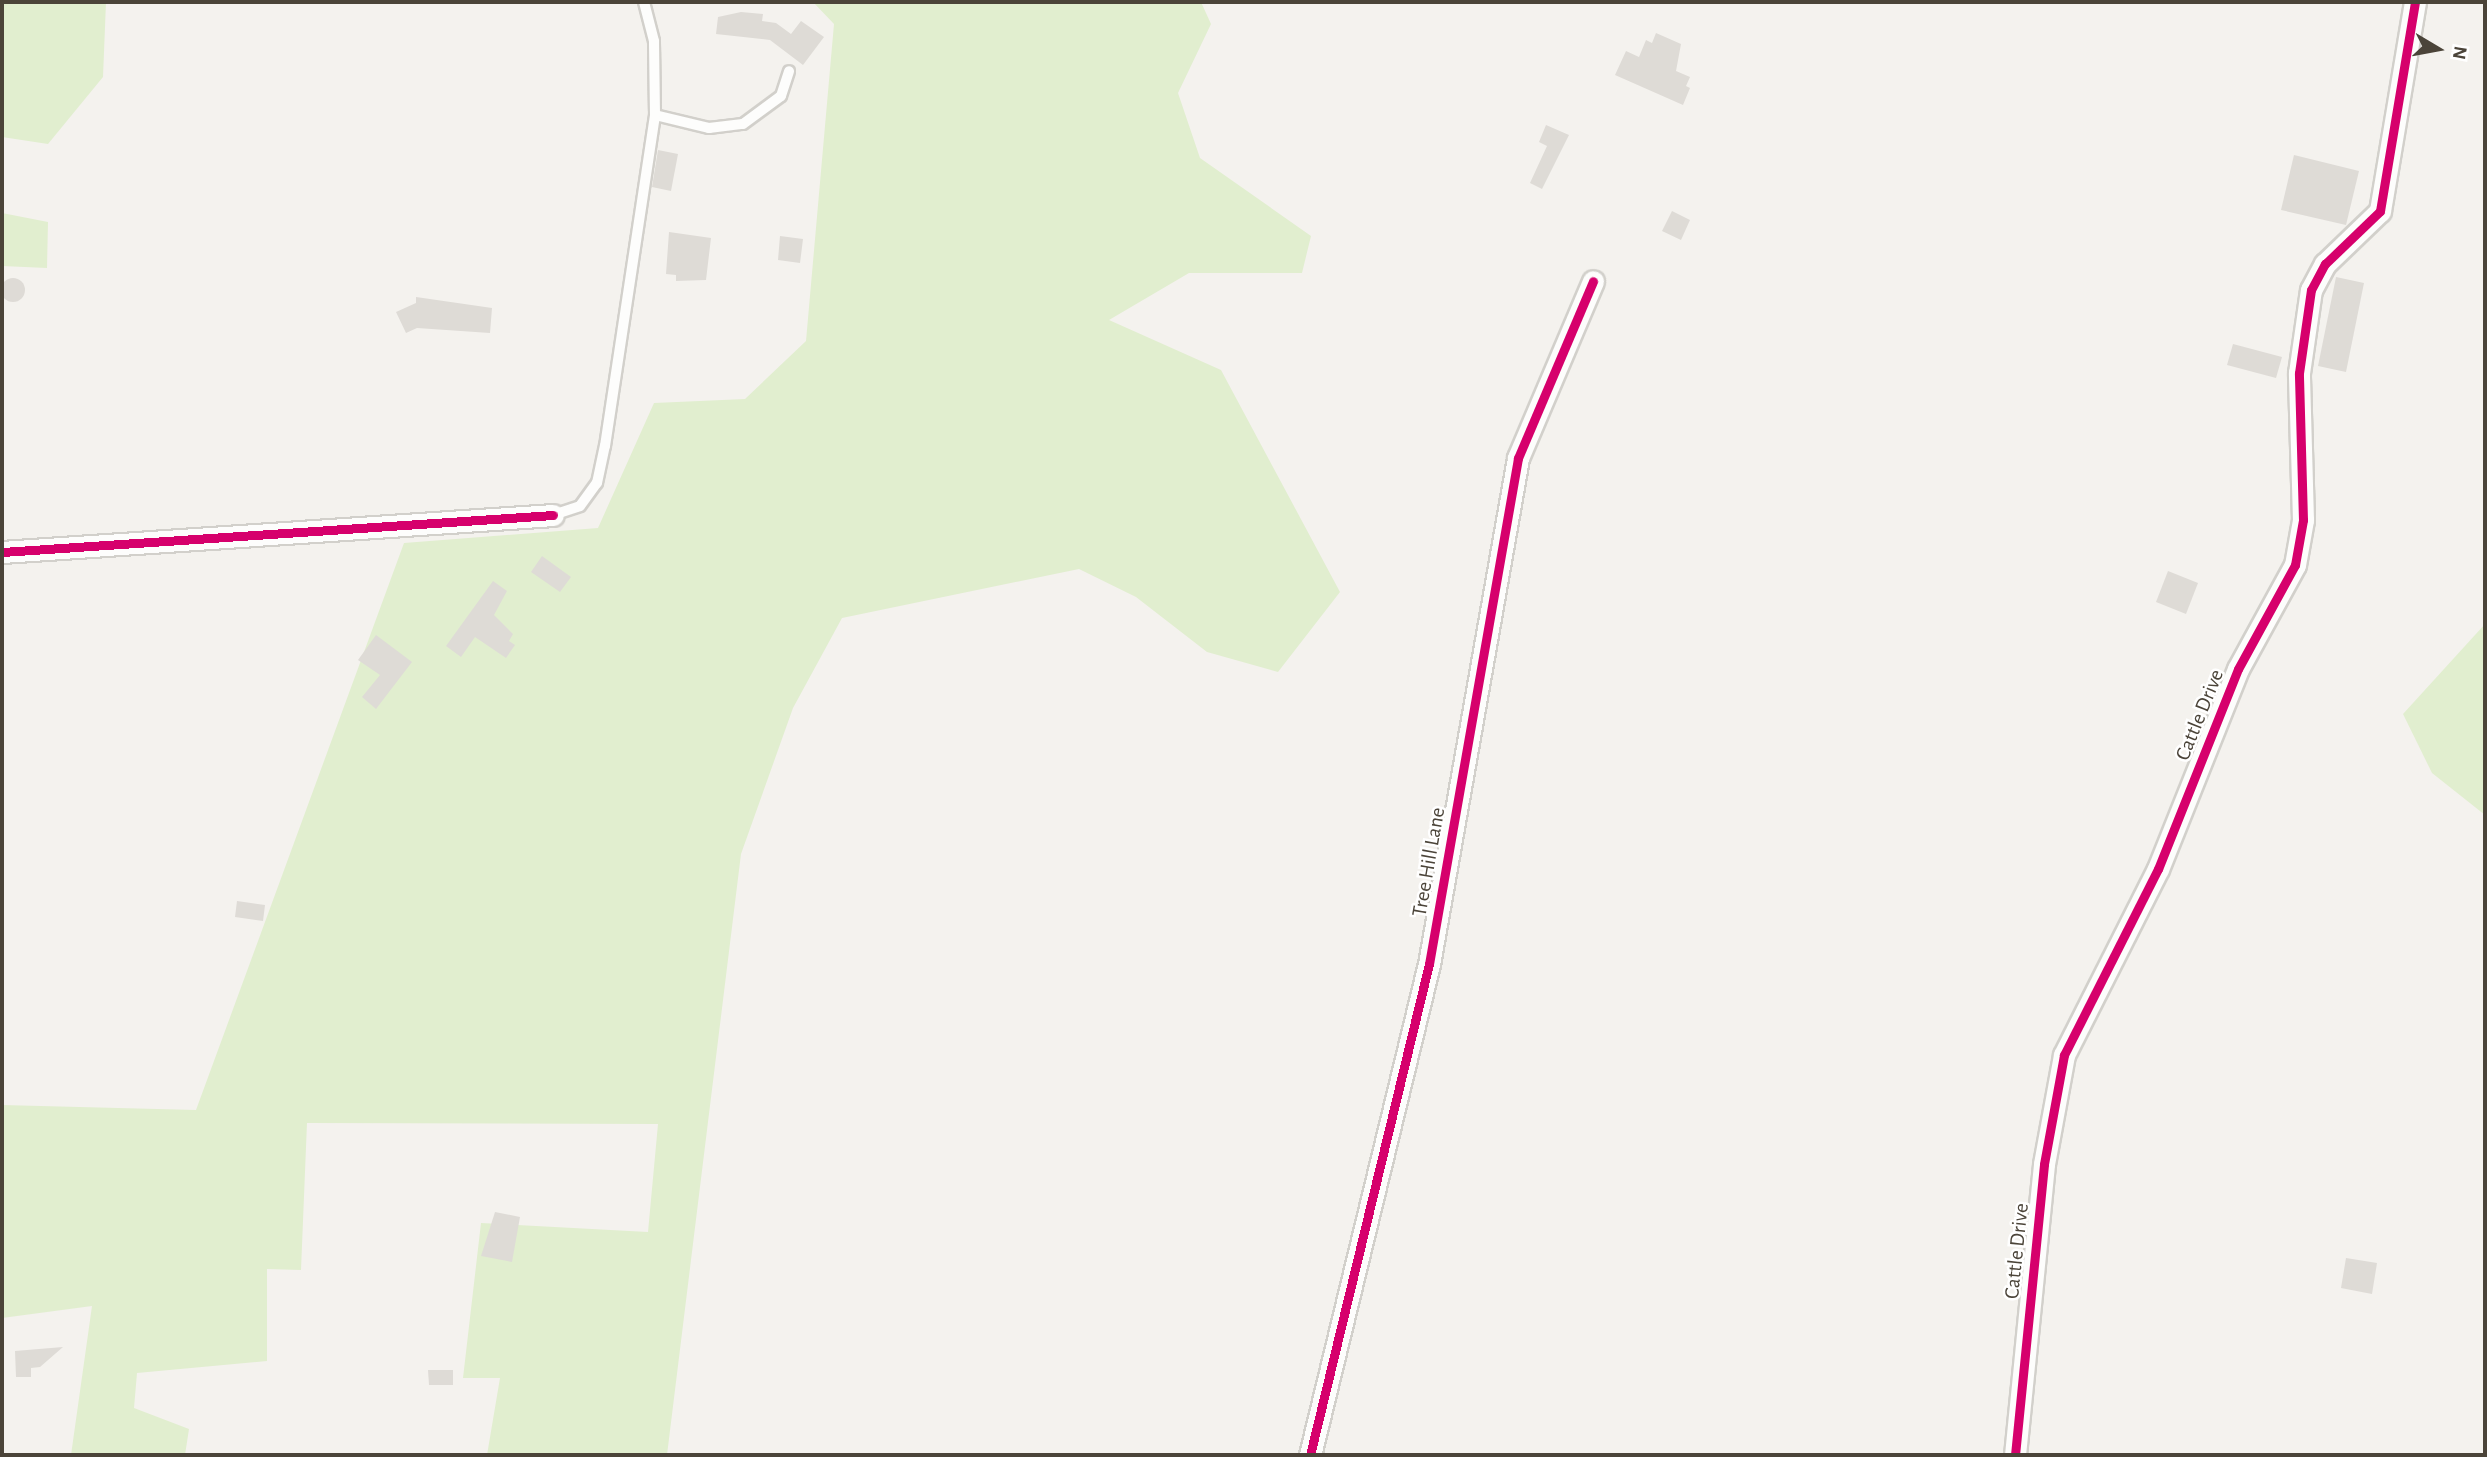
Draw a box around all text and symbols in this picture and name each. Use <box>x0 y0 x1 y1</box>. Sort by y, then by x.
north arrow <box>2403 14 2473 84</box>
text: N <box>2449 45 2470 61</box>
street label: Cattle Drive <box>2170 666 2230 764</box>
street label: Tree Hill Lane <box>1407 805 1451 919</box>
street label: Cattle Drive <box>1999 1202 2035 1300</box>

